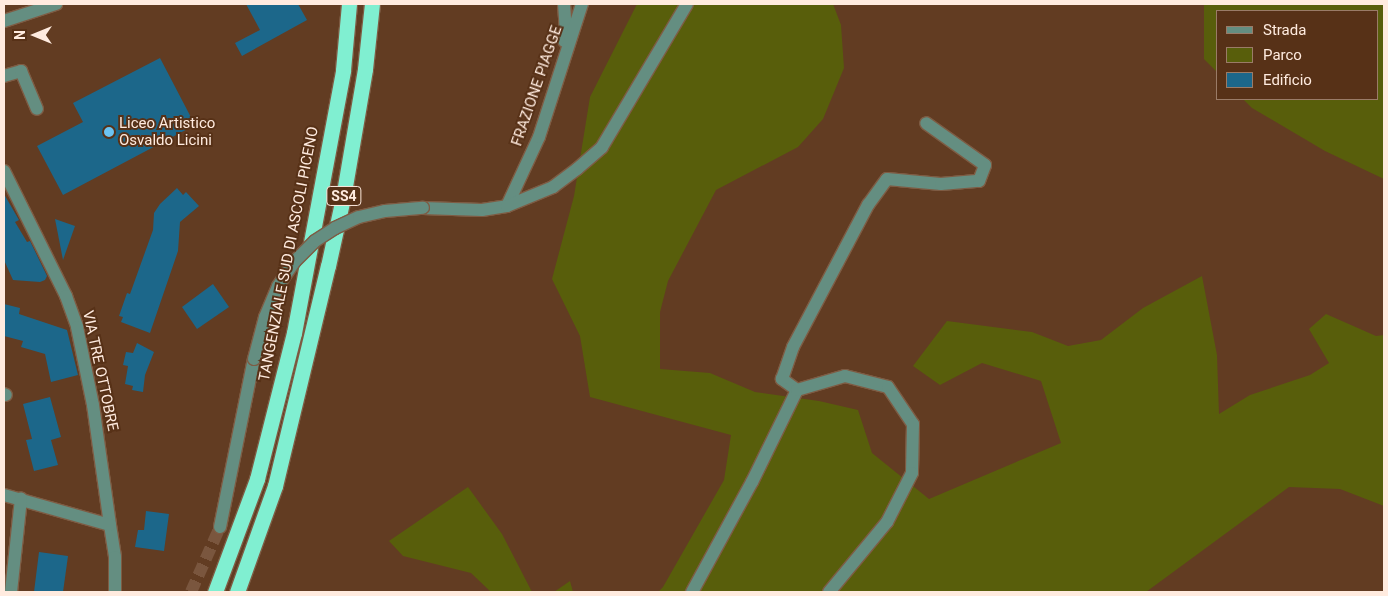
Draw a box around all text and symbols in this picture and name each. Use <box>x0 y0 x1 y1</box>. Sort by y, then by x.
north arrow <box>10 10 60 60</box>
legend <box>1216 10 1378 100</box>
text: Strada <box>1263 21 1306 39</box>
street label: FRAZIONE PIAGGE <box>508 24 566 148</box>
text: N <box>12 30 28 40</box>
text: Parco <box>1263 46 1302 64</box>
text: Edificio <box>1263 71 1312 89</box>
place label: Liceo Artistico Osvaldo Licini <box>119 114 215 149</box>
street label: TANGENZIALE SUD DI ASCOLI PICENO <box>255 125 323 383</box>
marker: Liceo Artistico Osvaldo Licini <box>103 126 115 138</box>
road number: SS4 <box>325 185 363 208</box>
street label: VIA TRE OTTOBRE <box>78 309 122 433</box>

